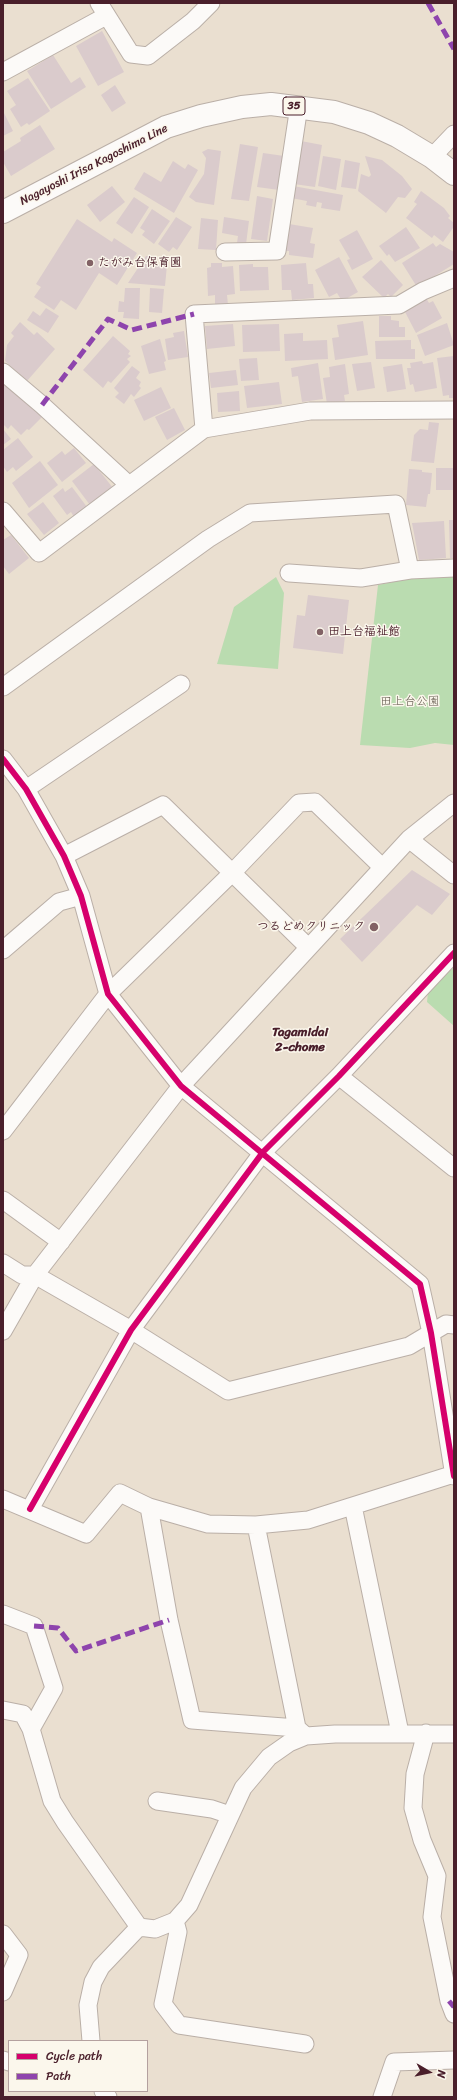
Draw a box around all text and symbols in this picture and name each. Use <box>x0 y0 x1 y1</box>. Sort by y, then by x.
road number: 35 <box>283 97 305 115</box>
street label: Nagayoshi Irisa Kagoshima Line <box>18 121 170 209</box>
place label: たがみ台保育園 <box>98 256 182 270</box>
marker: たがみ台保育園 <box>85 258 95 268</box>
place label: 田上台福祉館 <box>328 625 400 639</box>
marker: 田上台福祉館 <box>315 627 325 637</box>
park label: 田上台公園 <box>380 695 440 709</box>
place label: つるどめクリニック <box>257 920 365 934</box>
marker: つるどめクリニック <box>368 921 380 933</box>
district label: Tagamidai 2-chome <box>272 1025 328 1056</box>
legend <box>8 2040 148 2092</box>
text: Cycle path <box>46 2045 102 2067</box>
north arrow <box>409 2052 449 2092</box>
text: Path <box>46 2065 71 2087</box>
text: N <box>431 2069 451 2079</box>

